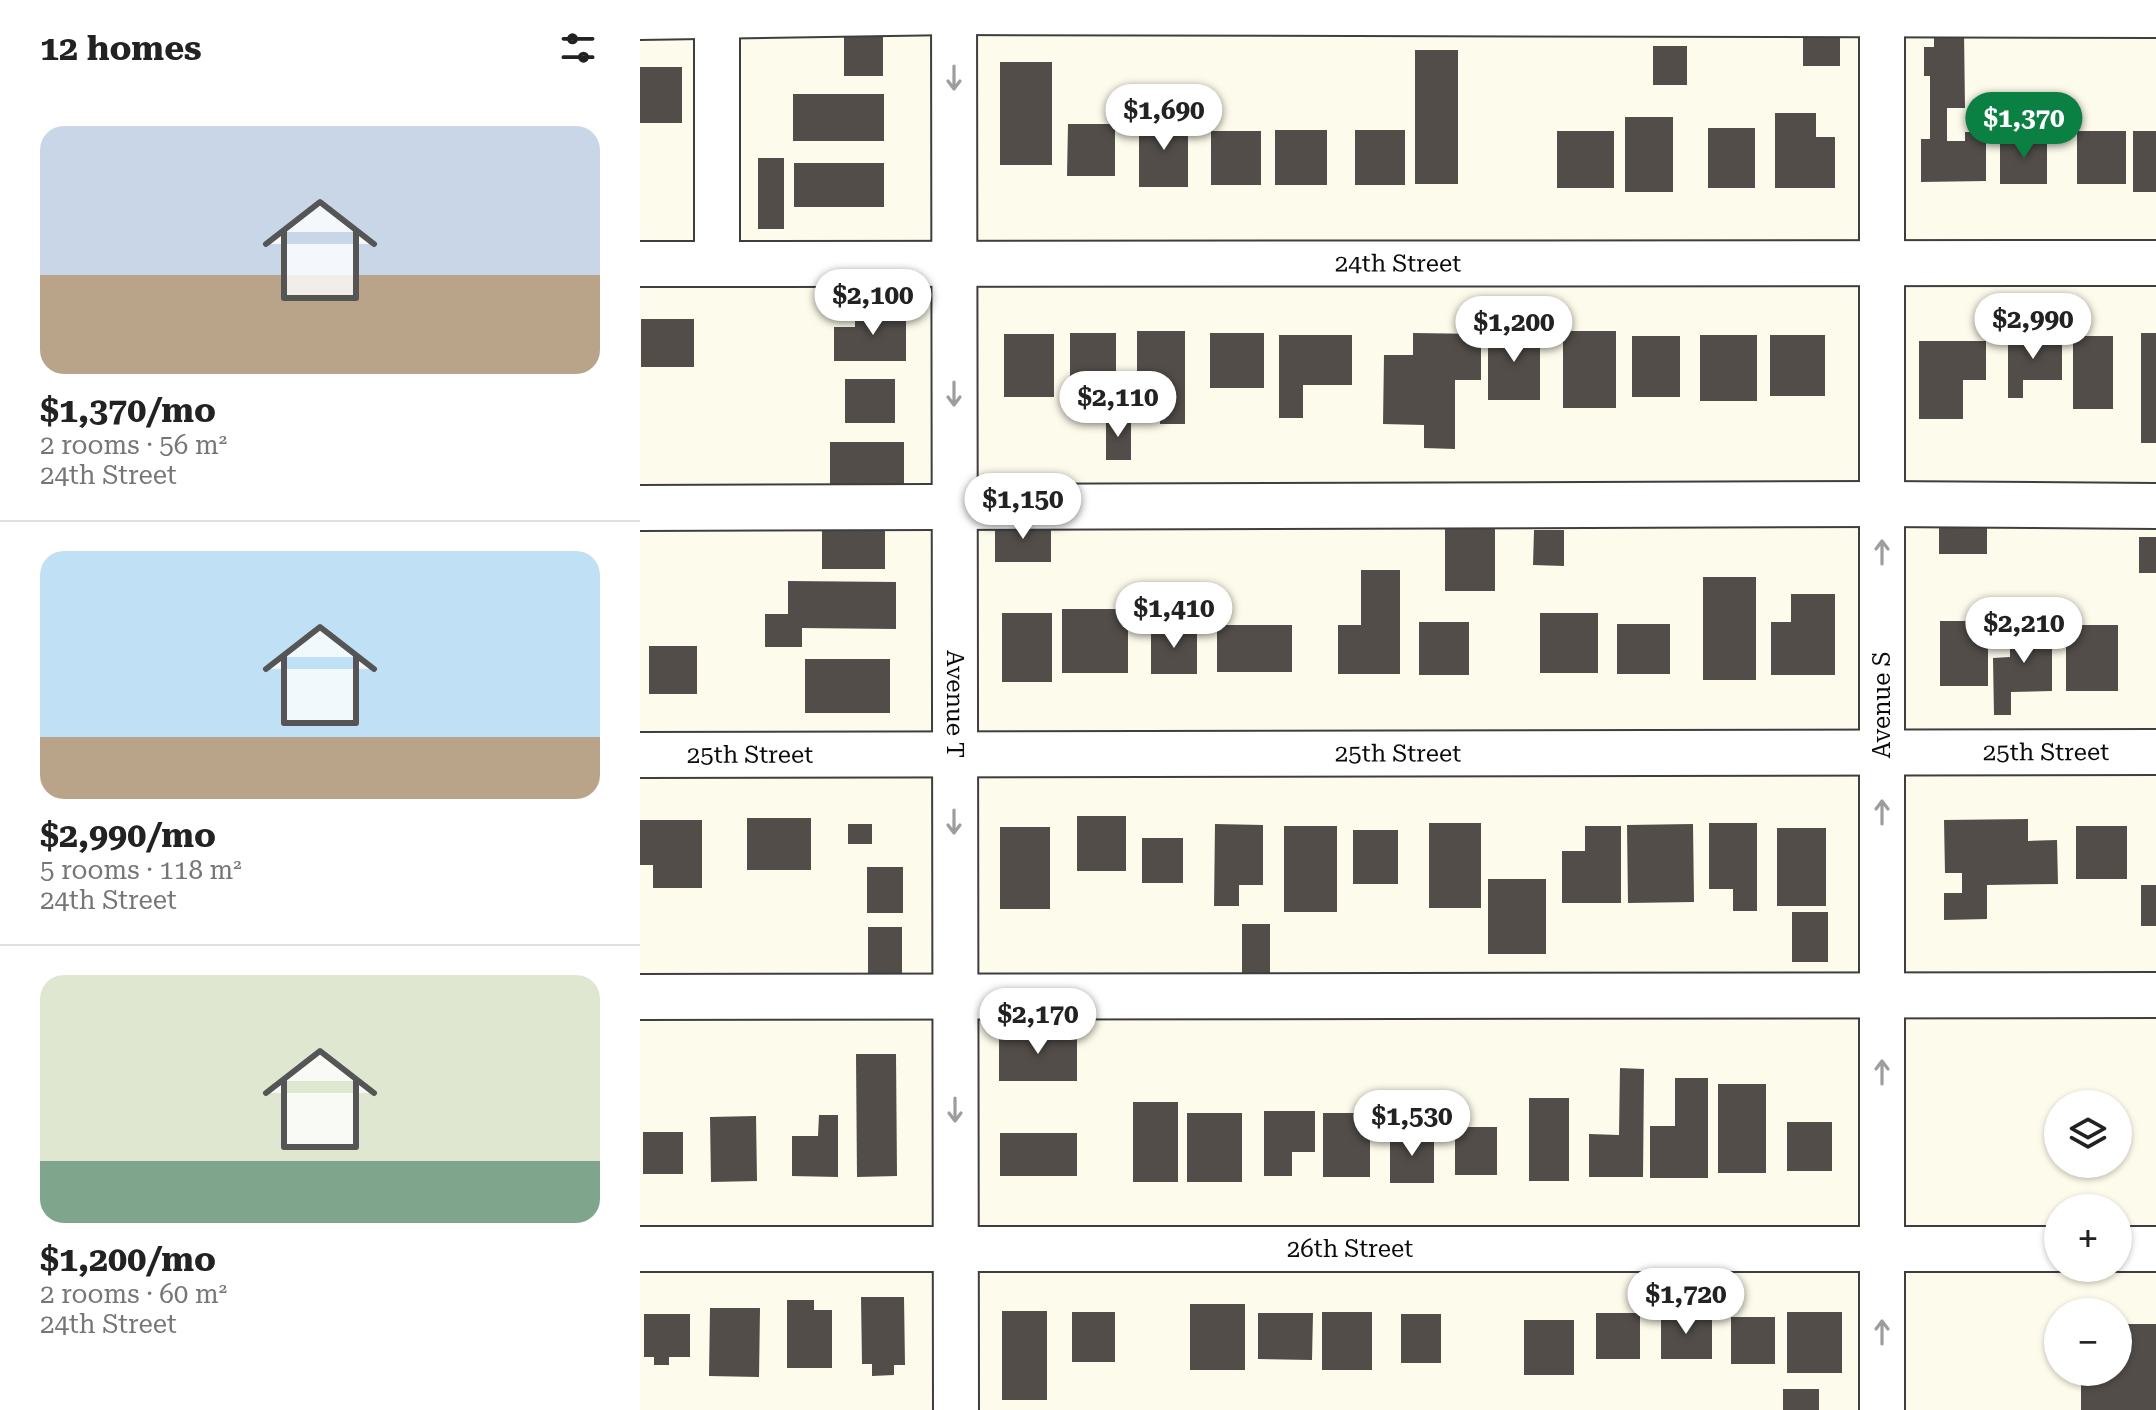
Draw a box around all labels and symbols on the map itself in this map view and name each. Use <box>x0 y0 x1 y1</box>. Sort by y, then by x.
one-way arrow <box>946 64 962 91</box>
pin: $1,690 <box>1099 84 1229 152</box>
pin: $1,370 <box>1959 92 2089 160</box>
street label: 24th Street <box>1335 249 1461 278</box>
pin: $2,100 <box>808 269 938 337</box>
pin: $2,990 <box>1968 293 2098 361</box>
pin: $1,200 <box>1449 296 1579 364</box>
pin: $2,110 <box>1053 371 1183 439</box>
one-way arrow <box>946 380 962 407</box>
pin: $1,150 <box>958 473 1088 541</box>
one-way arrow <box>1874 539 1890 566</box>
pin: $1,410 <box>1109 582 1239 650</box>
pin: $2,210 <box>1959 597 2089 665</box>
street label: Avenue T <box>941 650 969 758</box>
street label: Avenue S <box>1868 651 1896 759</box>
street label: 25th Street <box>1983 738 2109 766</box>
street label: 25th Street <box>1335 739 1461 768</box>
street label: 25th Street <box>687 741 813 769</box>
one-way arrow <box>1874 799 1890 826</box>
one-way arrow <box>946 808 962 835</box>
pin: $2,170 <box>973 988 1103 1056</box>
one-way arrow <box>1874 1059 1890 1086</box>
pin: $1,530 <box>1347 1090 1477 1158</box>
one-way arrow <box>947 1096 963 1123</box>
street label: 26th Street <box>1287 1235 1413 1263</box>
pin: $1,720 <box>1621 1268 1751 1336</box>
one-way arrow <box>1874 1319 1890 1346</box>

